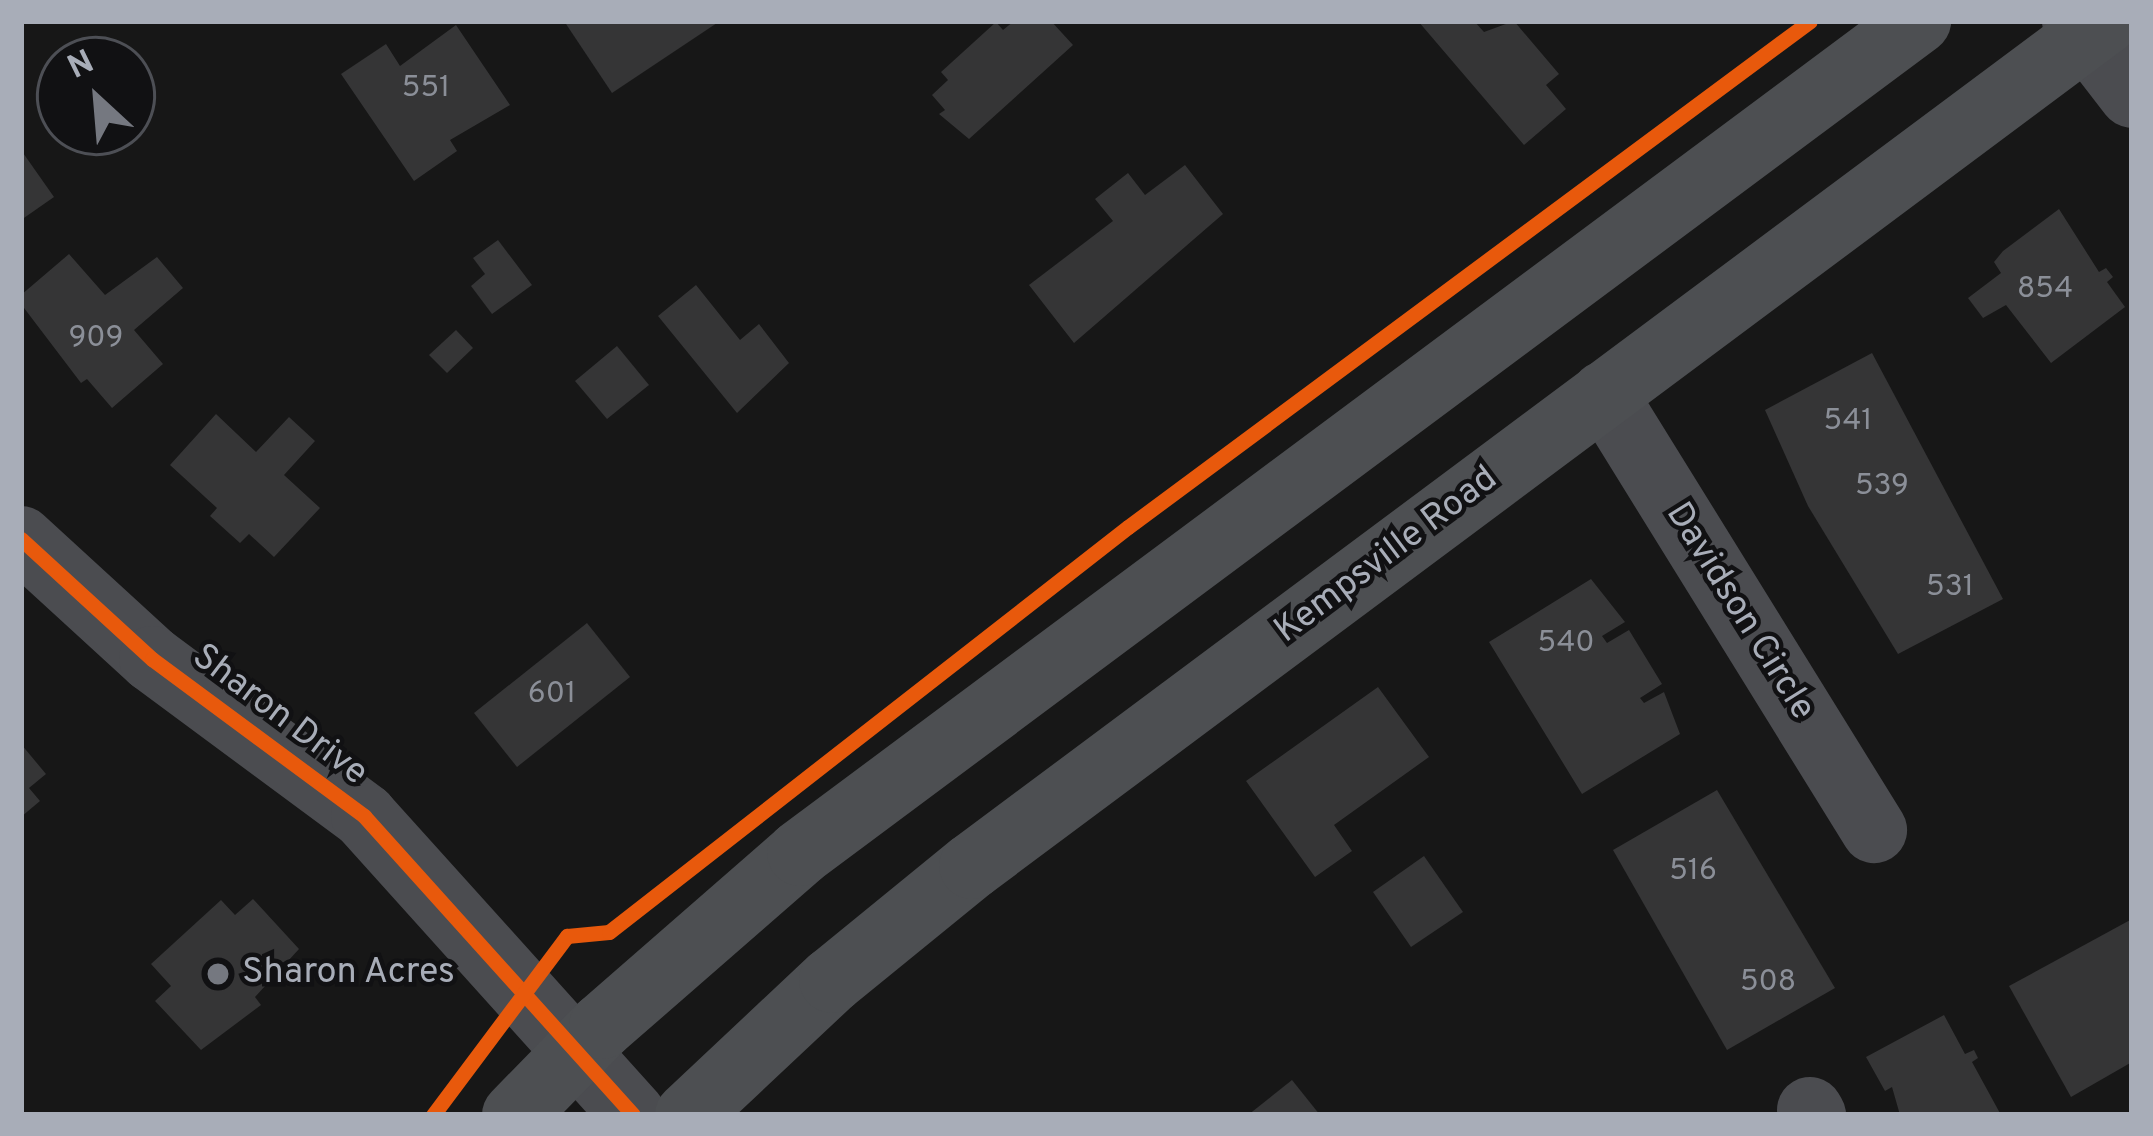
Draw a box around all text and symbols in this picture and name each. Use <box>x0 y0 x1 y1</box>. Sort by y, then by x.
north arrow <box>36 36 156 156</box>
text: N <box>62 42 101 90</box>
house number: 551 <box>402 71 450 107</box>
house number: 854 <box>2017 272 2073 308</box>
house number: 909 <box>69 321 123 357</box>
house number: 541 <box>1823 404 1873 440</box>
street label: Kempsville Road <box>1267 458 1507 654</box>
house number: 539 <box>1855 469 1909 505</box>
street label: Davidson Circle <box>1655 495 1823 729</box>
house number: 531 <box>1926 570 1974 606</box>
house number: 540 <box>1537 626 1595 662</box>
street label: Sharon Drive <box>183 636 375 796</box>
house number: 601 <box>528 677 576 713</box>
house number: 516 <box>1669 854 1717 890</box>
place label: Sharon Acres <box>242 952 456 996</box>
marker: Sharon Acres <box>205 961 231 987</box>
house number: 508 <box>1740 965 1796 1001</box>

